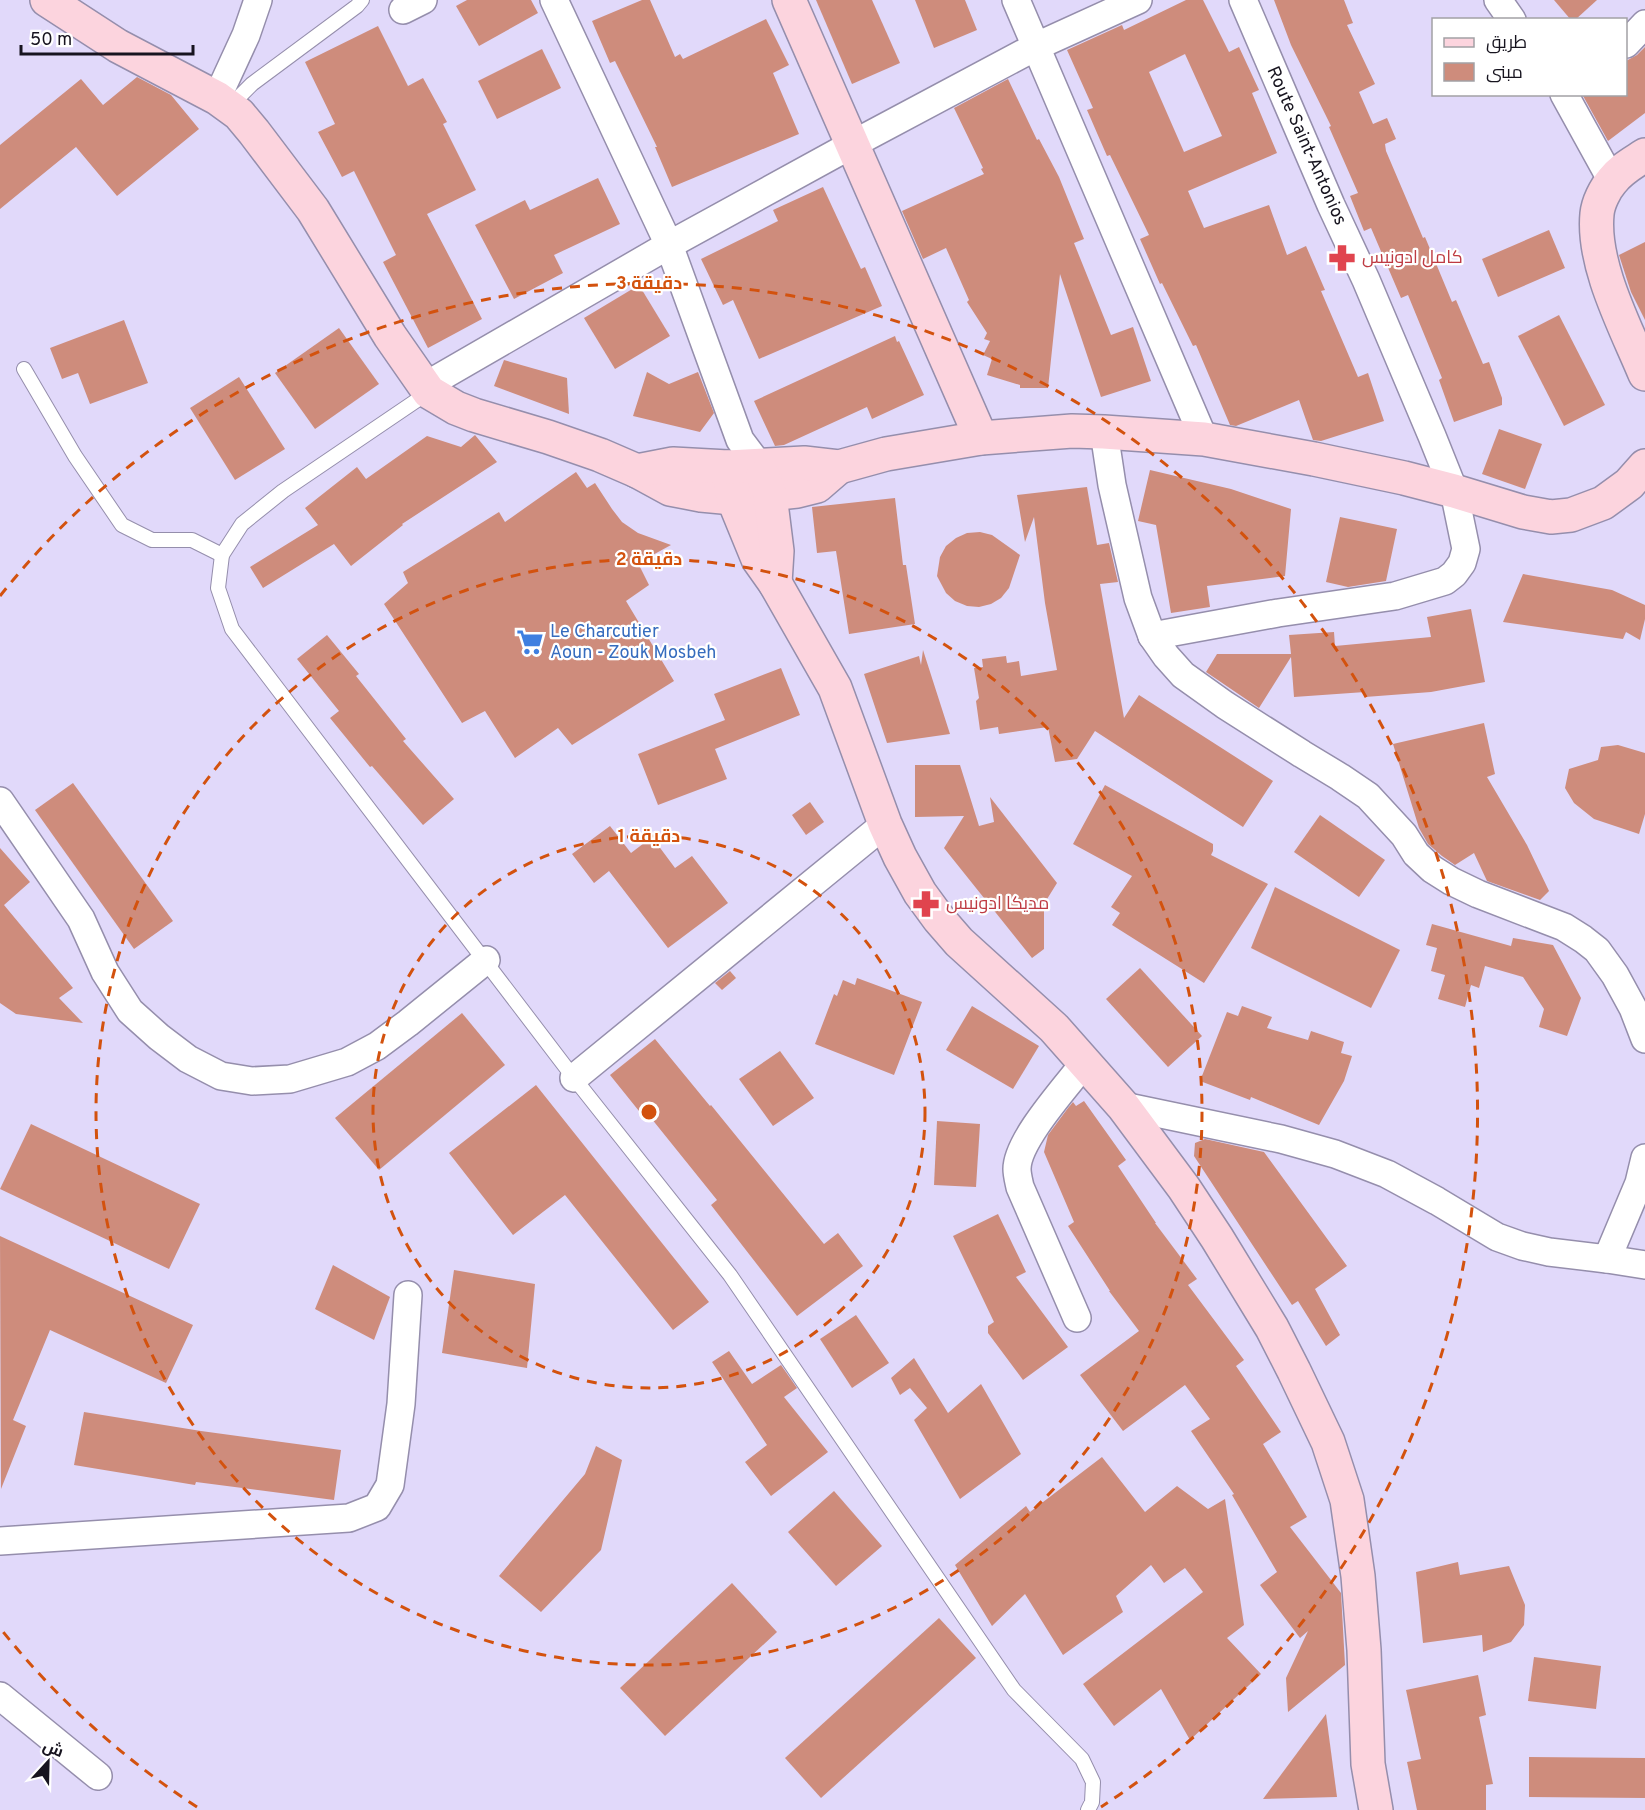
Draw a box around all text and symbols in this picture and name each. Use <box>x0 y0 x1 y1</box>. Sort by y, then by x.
scale bar <box>21 18 194 56</box>
legend <box>1432 18 1627 96</box>
text: 50 m <box>30 29 72 52</box>
text: طريق <box>1486 32 1527 55</box>
text: مبنى <box>1486 62 1523 85</box>
street label: Route Saint-Antonios <box>1261 63 1351 229</box>
pharmacy icon: كامل ادونيس <box>1327 243 1357 273</box>
place label: كامل ادونيس <box>1362 247 1463 270</box>
text: 3 دقيقة <box>616 273 682 296</box>
text: 2 دقيقة <box>616 549 682 572</box>
place label: Le Charcutier Aoun - Zouk Mosbeh <box>550 621 716 665</box>
supermarket icon: Le Charcutier Aoun - Zouk Mosbeh <box>515 627 545 657</box>
text: 1 دقيقة <box>618 826 680 849</box>
pharmacy icon: مديكا ادونيس <box>911 889 941 919</box>
place label: مديكا ادونيس <box>946 893 1049 916</box>
centre of rings <box>639 1102 659 1122</box>
north arrow <box>18 1732 78 1792</box>
text: ش <box>40 1737 66 1763</box>

